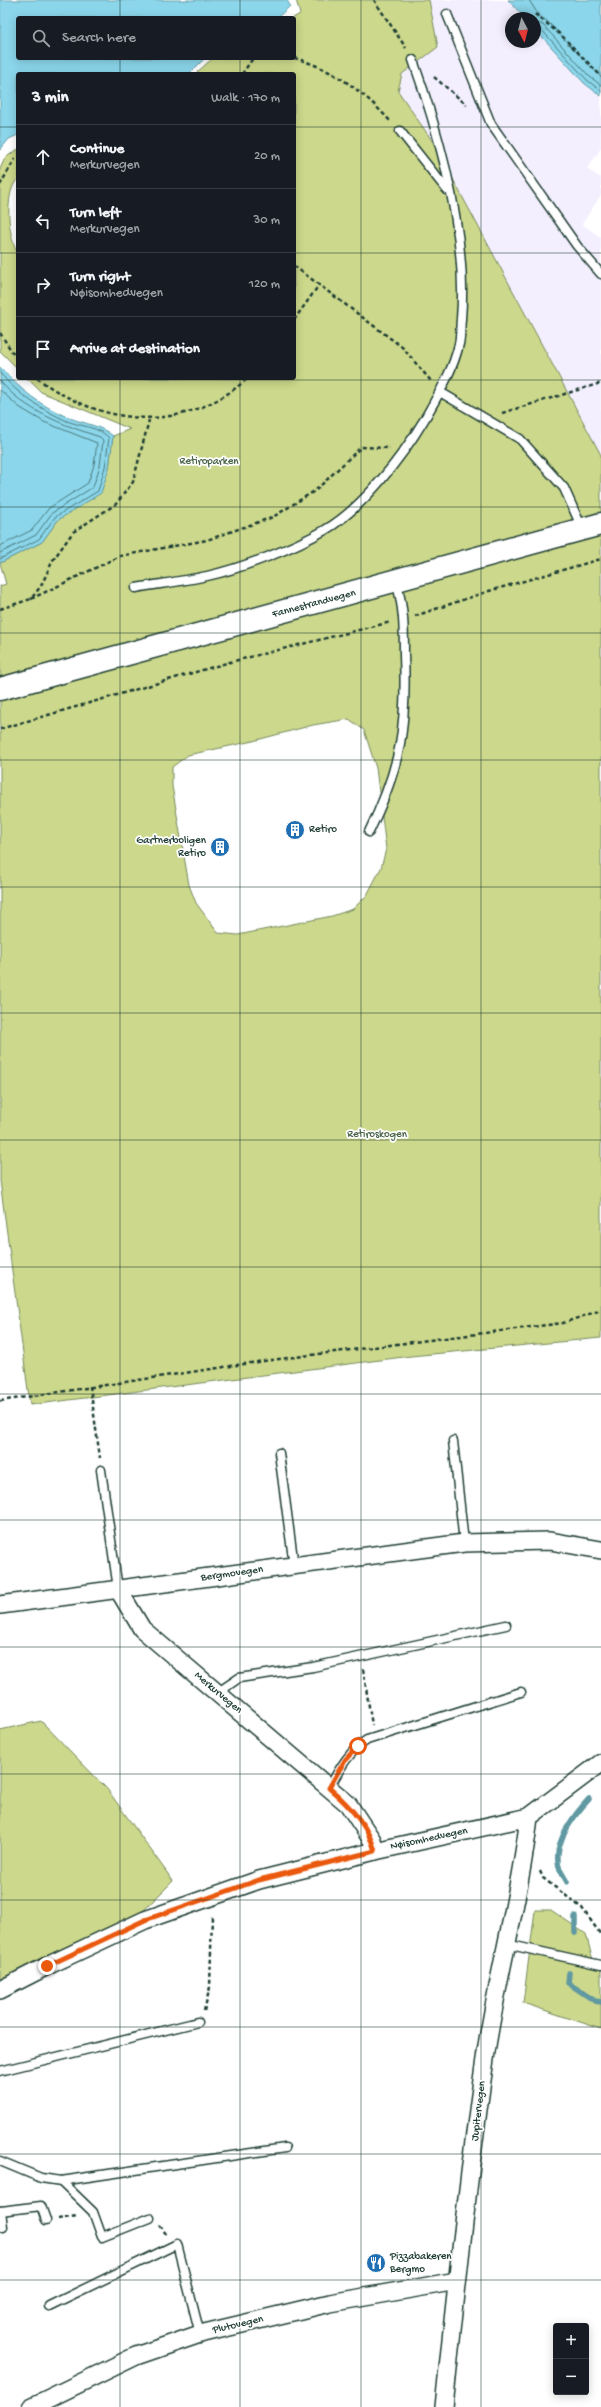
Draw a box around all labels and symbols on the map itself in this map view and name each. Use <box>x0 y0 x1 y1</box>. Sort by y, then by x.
north arrow <box>505 12 541 48</box>
park label: Retiroparken <box>179 456 239 468</box>
street label: Fannestrandvegen <box>270 587 358 621</box>
building icon: Retiro <box>284 819 306 841</box>
place label: Retiro <box>309 824 337 836</box>
place label: Gartnerboligen Retiro <box>136 835 207 860</box>
building icon: Gartnerboligen Retiro <box>209 836 231 858</box>
park label: Retiroskogen <box>347 1129 408 1141</box>
street label: Bergmovegen <box>199 1564 265 1584</box>
street label: Merkurvegen <box>192 1669 245 1717</box>
route start <box>349 1737 367 1755</box>
street label: Nøisomhedvegen <box>389 1825 469 1853</box>
route end <box>38 1957 56 1975</box>
street label: Jupitervegen <box>469 2079 489 2142</box>
place label: Pizzabakeren Bergmo <box>389 2251 452 2276</box>
restaurant icon: Pizzabakeren Bergmo <box>365 2252 387 2274</box>
street label: Plutovegen <box>211 2313 265 2337</box>

